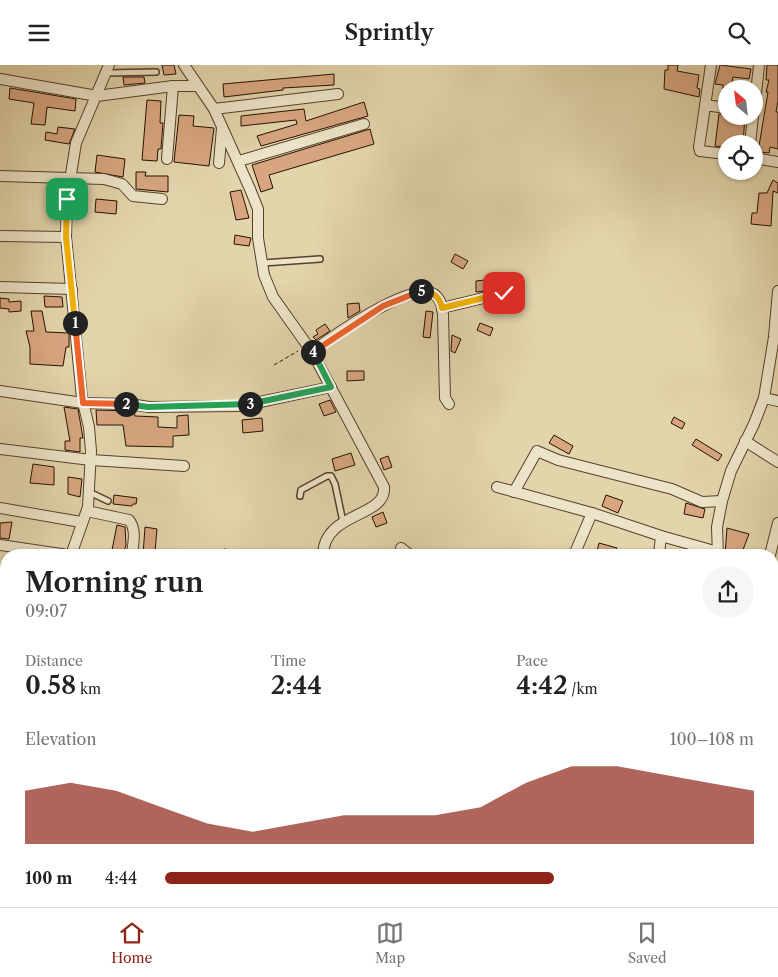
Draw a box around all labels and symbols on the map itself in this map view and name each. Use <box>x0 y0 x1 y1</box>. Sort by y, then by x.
north arrow <box>718 80 762 125</box>
pin <box>46 178 88 220</box>
pin <box>483 272 525 314</box>
pin: 5 <box>408 279 434 303</box>
pin: 1 <box>62 311 88 335</box>
pin: 4 <box>300 339 326 365</box>
pin: 2 <box>114 391 138 417</box>
pin: 3 <box>238 391 262 417</box>

